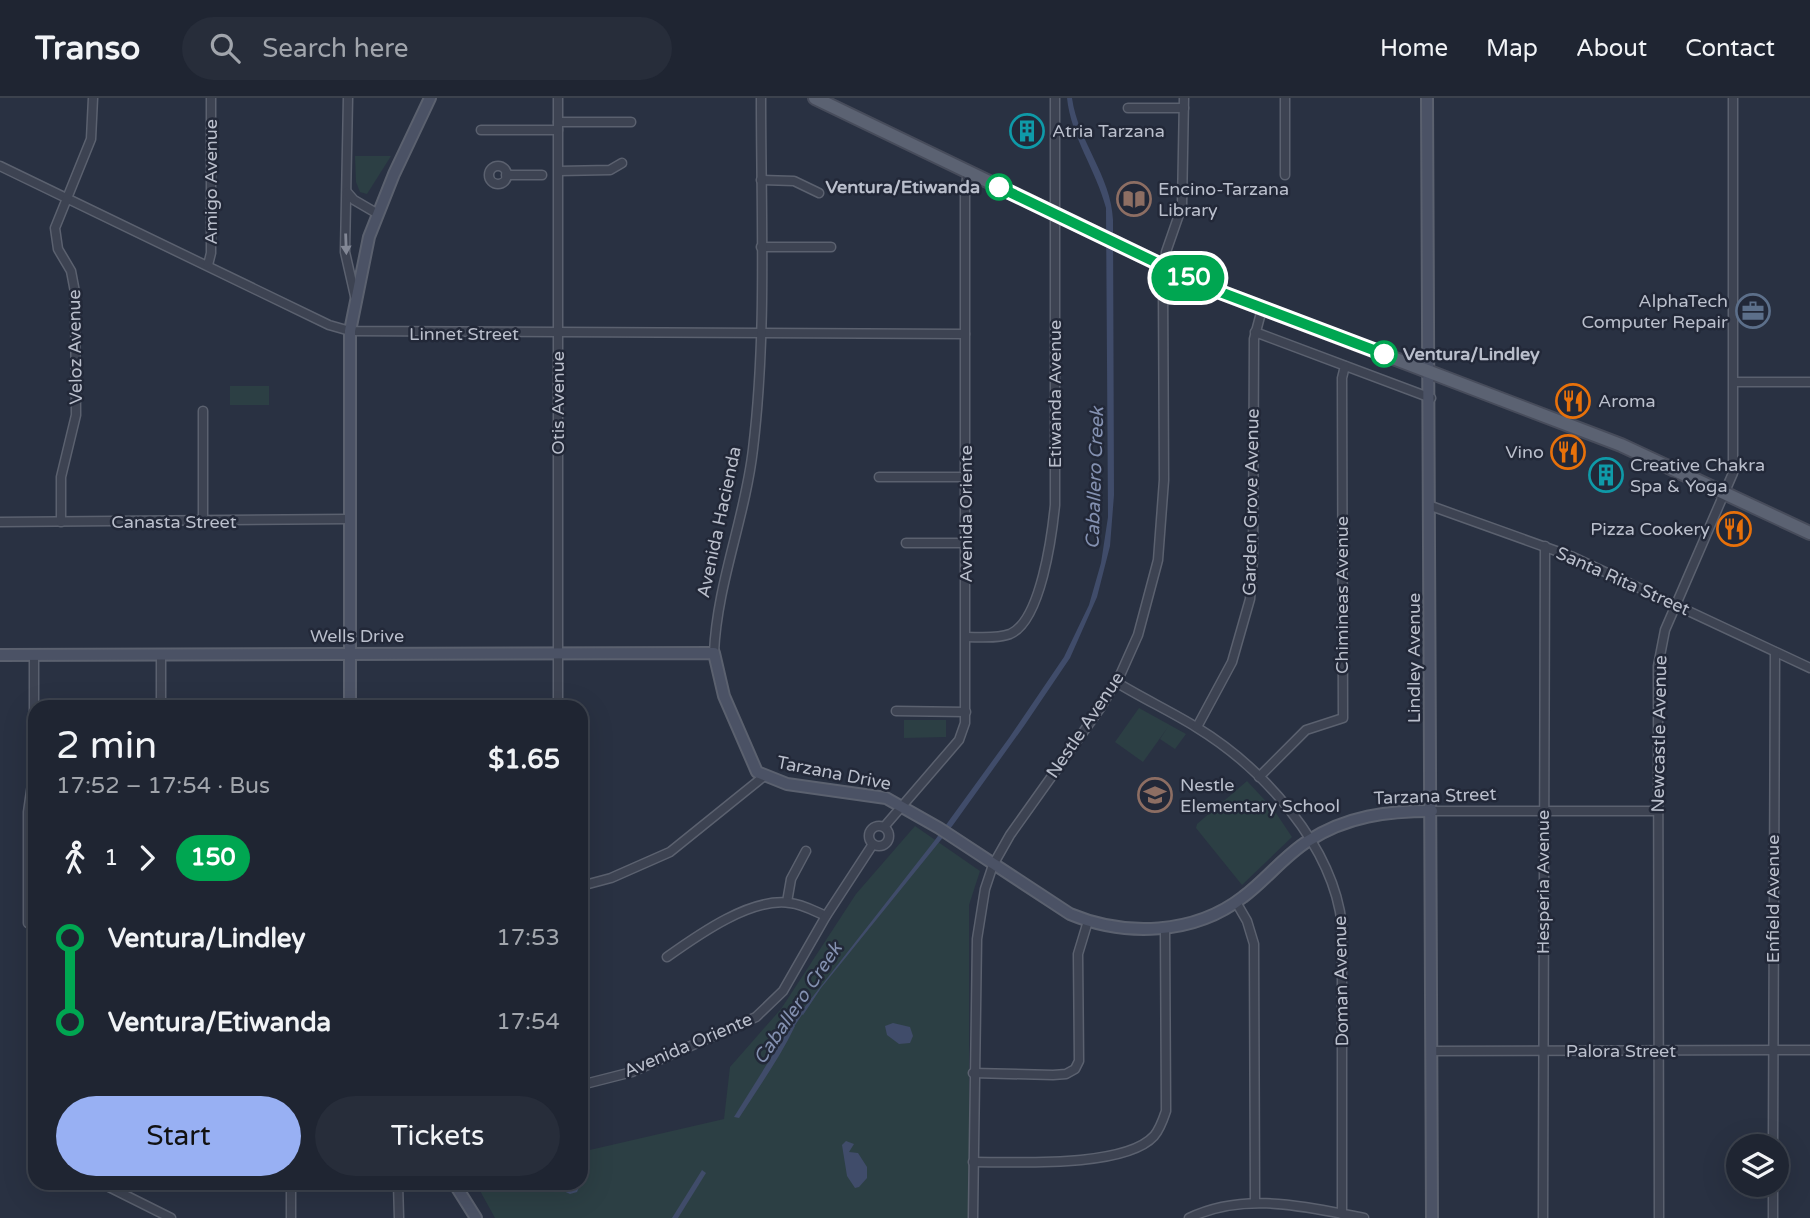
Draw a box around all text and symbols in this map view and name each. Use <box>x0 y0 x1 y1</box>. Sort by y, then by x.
search box <box>182 17 672 80</box>
text: Transo <box>35 29 140 68</box>
icon: search <box>206 29 244 67</box>
text: Search here <box>262 33 409 64</box>
text: Home <box>1380 34 1448 63</box>
text: Map <box>1486 34 1538 63</box>
text: About <box>1576 34 1647 63</box>
text: Contact <box>1685 34 1775 63</box>
building icon: Atria Tarzana <box>1008 112 1046 150</box>
street label: Amigo Avenue <box>200 119 222 245</box>
place label: Atria Tarzana <box>1052 120 1165 142</box>
marker: Ventura/Etiwanda <box>986 174 1012 200</box>
place label: Ventura/Etiwanda <box>826 176 980 198</box>
place label: Encino-Tarzana Library <box>1158 178 1289 221</box>
library icon: Encino-Tarzana Library <box>1115 180 1153 218</box>
one-way arrow <box>340 233 351 255</box>
line badge: 150 <box>1148 255 1228 301</box>
text: 150 <box>1165 263 1211 292</box>
street label: Veloz Avenue <box>63 289 87 405</box>
place label: AlphaTech Computer Repair <box>1582 290 1728 333</box>
office icon: AlphaTech Computer Repair <box>1734 292 1772 330</box>
street label: Etiwanda Avenue <box>1044 320 1066 468</box>
street label: Linnet Street <box>409 323 519 345</box>
marker: Ventura/Lindley <box>1371 341 1397 367</box>
place label: Ventura/Lindley <box>1403 343 1540 365</box>
street label: Otis Avenue <box>547 351 569 455</box>
restaurant icon: Aroma <box>1554 382 1592 420</box>
place label: Aroma <box>1598 390 1656 412</box>
water label: Caballero Creek <box>1082 405 1109 549</box>
street label: Garden Grove Avenue <box>1238 408 1264 596</box>
restaurant icon: Vino <box>1549 433 1587 471</box>
place label: Vino <box>1505 441 1544 463</box>
street label: Avenida Hacienda <box>692 444 746 600</box>
street label: Avenida Oriente <box>955 445 977 583</box>
place label: Creative Chakra Spa & Yoga <box>1630 454 1765 497</box>
building icon: Creative Chakra Spa & Yoga <box>1587 456 1625 494</box>
restaurant icon: Pizza Cookery <box>1715 510 1753 548</box>
street label: Canasta Street <box>111 511 237 533</box>
street label: Chimineas Avenue <box>1331 516 1353 674</box>
place label: Pizza Cookery <box>1590 518 1710 540</box>
street label: Santa Rita Street <box>1553 542 1693 620</box>
street label: Lindley Avenue <box>1403 593 1425 723</box>
street label: Wells Drive <box>310 625 404 647</box>
street label: Newcastle Avenue <box>1647 655 1671 813</box>
street label: Nestle Avenue <box>1041 668 1129 782</box>
text: 2 min <box>56 723 157 769</box>
text: $1.65 <box>488 744 560 775</box>
street label: Tarzana Drive <box>775 751 893 795</box>
text: 17:52 – 17:54 · Bus <box>56 772 270 800</box>
place label: Nestle Elementary School <box>1180 774 1340 817</box>
school or university icon: Nestle Elementary School <box>1136 776 1174 814</box>
street label: Tarzana Street <box>1373 783 1497 809</box>
street label: Hesperia Avenue <box>1532 810 1554 954</box>
street label: Enfield Avenue <box>1762 835 1784 963</box>
icon: walk <box>56 839 94 877</box>
icon: forward <box>128 839 166 877</box>
text: 150 <box>190 843 236 872</box>
text: 1 <box>104 844 118 872</box>
street label: Doman Avenue <box>1329 915 1353 1047</box>
text: Ventura/Lindley <box>108 923 305 954</box>
text: 17:53 <box>496 924 560 952</box>
water label: Caballero Creek <box>749 937 848 1069</box>
text: Ventura/Etiwanda <box>108 1007 331 1038</box>
text: 17:54 <box>496 1008 560 1036</box>
street label: Avenida Oriente <box>620 1008 756 1082</box>
street label: Palora Street <box>1566 1040 1676 1062</box>
button: Start <box>56 1096 301 1176</box>
button: Tickets <box>315 1096 560 1176</box>
map controls <box>1726 1134 1789 1197</box>
button: layers <box>1726 1134 1789 1197</box>

